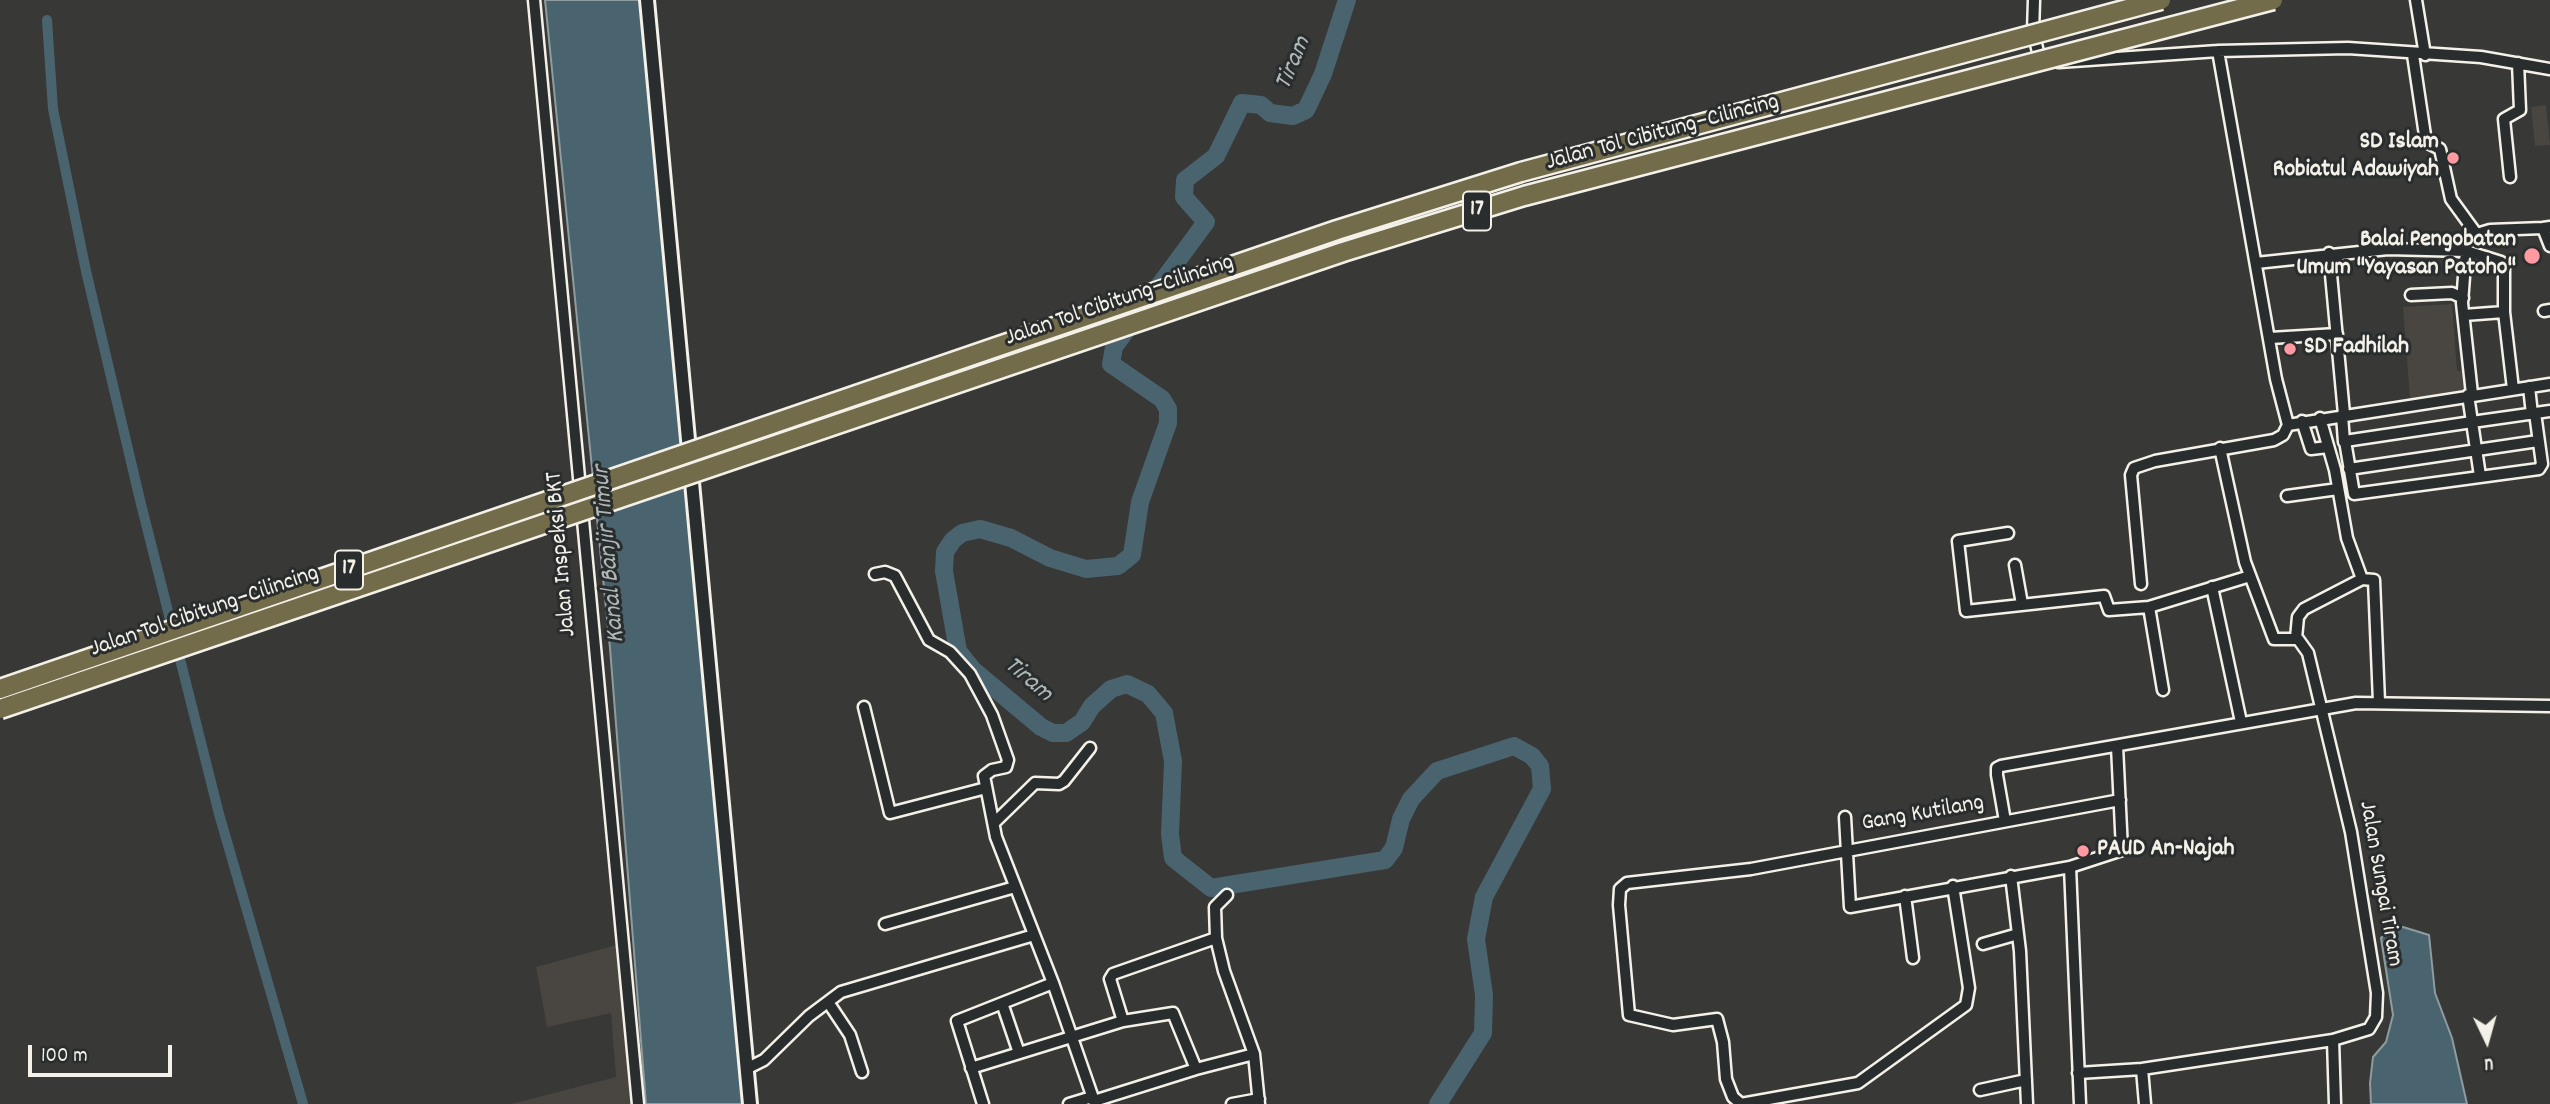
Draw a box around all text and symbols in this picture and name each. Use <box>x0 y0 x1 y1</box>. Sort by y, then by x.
water label: Tiram <box>1270 33 1320 95</box>
street label: Jalan Tol Cibitung–Cilincing <box>1544 89 1782 179</box>
place label: SD Islam Robiatul Adawiyah <box>2273 130 2439 186</box>
marker: SD Islam Robiatul Adawiyah <box>2445 150 2461 166</box>
road number: 17 <box>1463 192 1491 230</box>
place label: Balai Pengobatan Umum "Yayasan Patoho" <box>2296 228 2516 284</box>
marker: Balai Pengobatan Umum "Yayasan Patoho" <box>2522 246 2542 266</box>
street label: Jalan Tol Cibitung–Cilincing <box>1002 249 1238 355</box>
place label: SD Fadhilah <box>2304 335 2409 363</box>
marker: SD Fadhilah <box>2282 341 2298 357</box>
water label: Kanal Banjir Timur <box>588 464 634 644</box>
street label: Jalan Inspeksi BKT <box>541 470 585 638</box>
road number: 17 <box>335 550 363 590</box>
street label: Jalan Tol Cibitung–Cilincing <box>87 560 323 666</box>
water label: Tiram <box>996 651 1058 711</box>
street label: Gang Kutilang <box>1860 790 1986 840</box>
street label: Jalan Sungai Tiram <box>2350 799 2408 969</box>
place label: PAUD An-Najah <box>2097 837 2234 865</box>
marker: PAUD An-Najah <box>2075 843 2091 859</box>
north arrow <box>2452 1006 2522 1076</box>
scale bar <box>32 1030 175 1074</box>
text: 100 m <box>41 1042 88 1072</box>
text: U <box>2483 1049 2495 1076</box>

